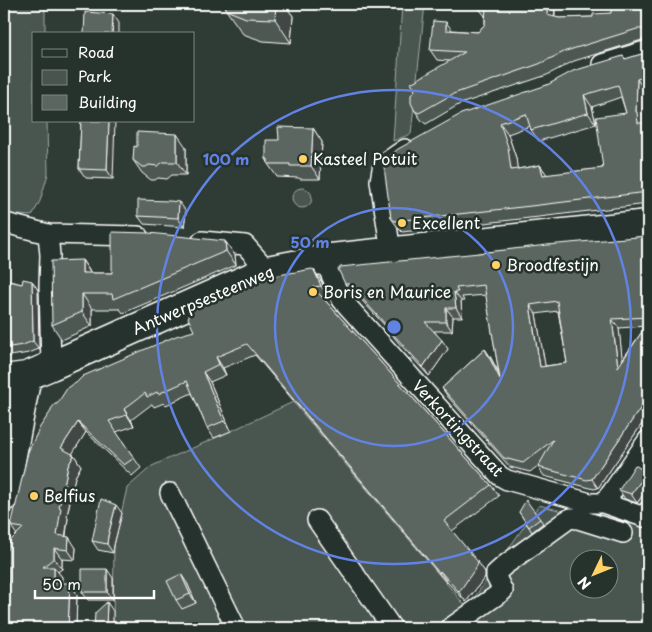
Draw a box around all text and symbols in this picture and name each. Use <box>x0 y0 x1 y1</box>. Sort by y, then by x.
legend <box>32 32 195 122</box>
text: Road <box>78 40 114 63</box>
text: Park <box>78 64 112 87</box>
text: Building <box>78 90 137 113</box>
place label: Kasteel Potuit <box>313 146 418 170</box>
text: 100 m <box>203 147 249 170</box>
marker: Kasteel Potuit <box>297 153 309 165</box>
place label: Excellent <box>412 210 481 234</box>
marker: Excellent <box>396 217 408 229</box>
text: 50 m <box>291 230 329 253</box>
place label: Broodfestijn <box>506 252 599 276</box>
street label: Antwerpsesteenweg <box>128 258 277 340</box>
marker: Broodfestijn <box>490 259 502 271</box>
place label: Boris en Maurice <box>323 279 451 303</box>
marker: Boris en Maurice <box>307 286 319 298</box>
centre of rings <box>385 318 403 336</box>
street label: Verkortingstraat <box>407 374 510 481</box>
place label: Belfius <box>44 483 95 507</box>
marker: Belfius <box>28 490 40 502</box>
north arrow <box>570 550 620 600</box>
scale bar <box>35 567 154 599</box>
text: 50 m <box>42 572 81 595</box>
text: N <box>573 572 596 594</box>

